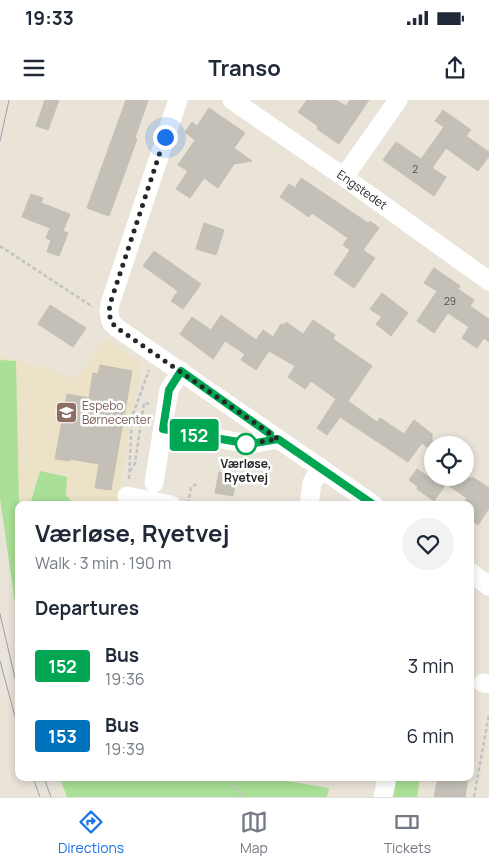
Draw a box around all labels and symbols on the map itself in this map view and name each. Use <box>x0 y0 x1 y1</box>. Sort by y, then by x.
your location <box>153 125 178 150</box>
house number: 2 <box>412 162 418 176</box>
street label: Engstedet <box>334 166 391 213</box>
house number: 29 <box>444 294 456 308</box>
place label: Espebo Børnecenter <box>82 397 152 428</box>
school or university icon: Espebo Børnecenter <box>54 401 78 425</box>
line badge: 152 <box>165 419 223 451</box>
marker: Værløse, Ryetvej <box>235 433 257 455</box>
place label: Værløse, Ryetvej <box>221 455 271 486</box>

